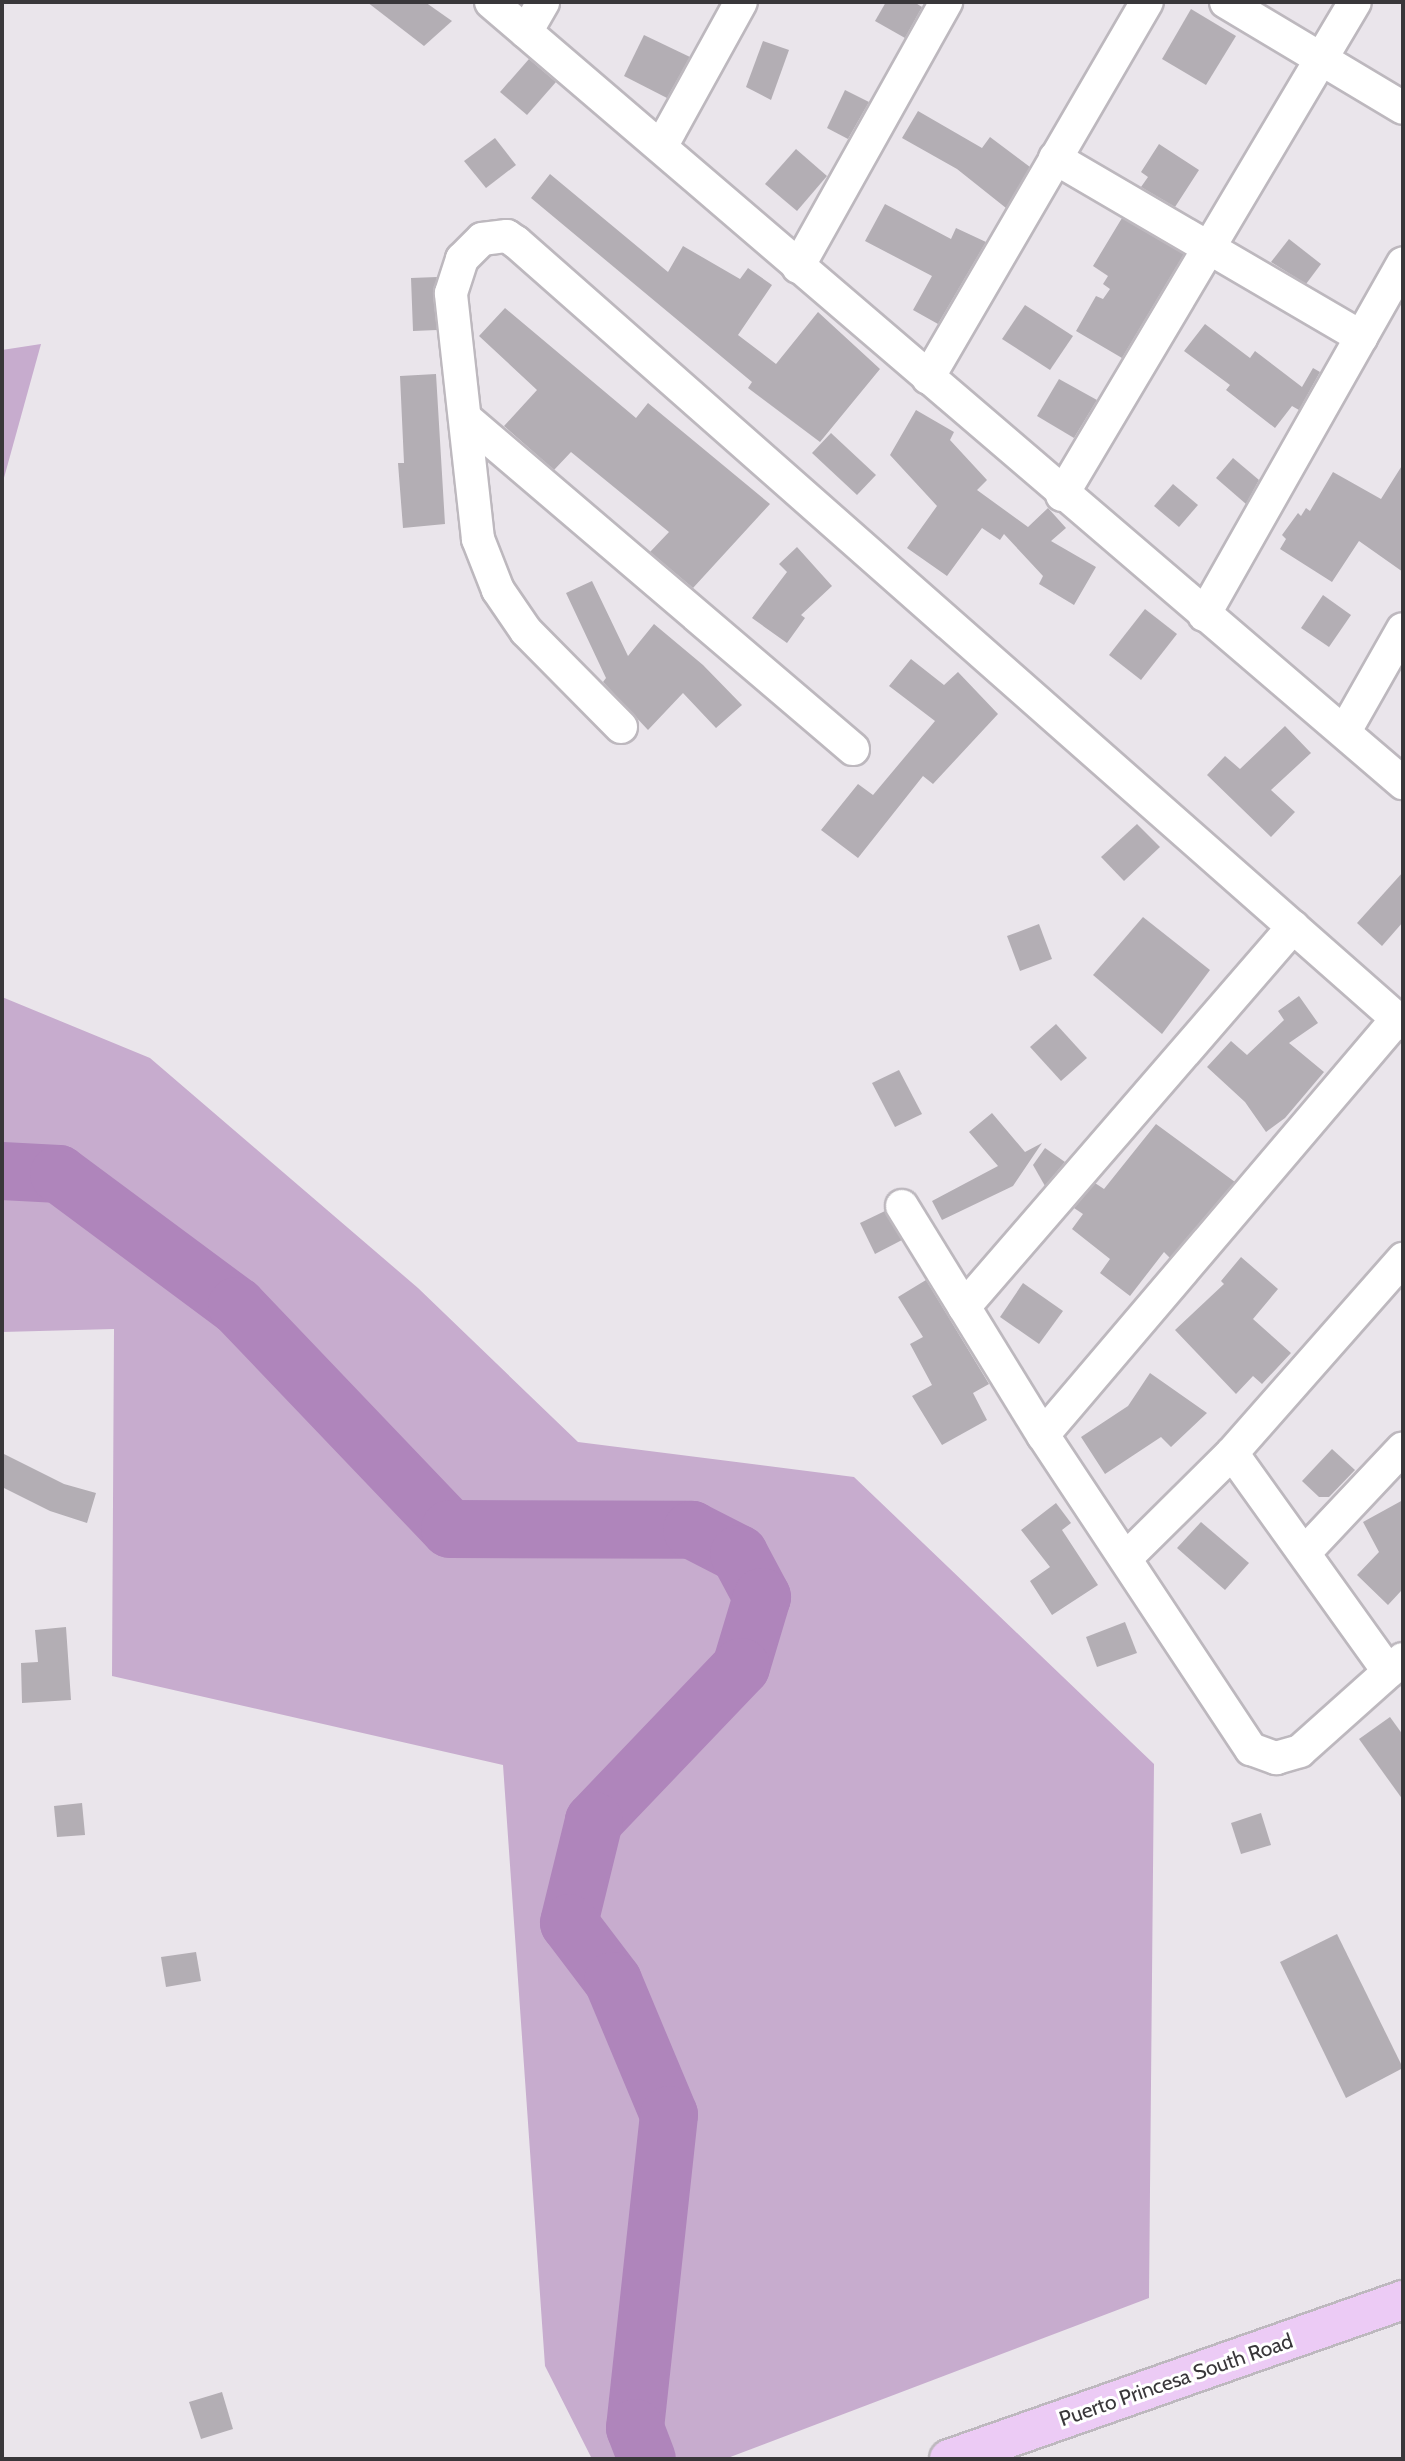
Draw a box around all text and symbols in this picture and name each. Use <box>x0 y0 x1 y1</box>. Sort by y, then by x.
street label: Puerto Princesa South Road <box>1056 2328 1296 2432</box>

